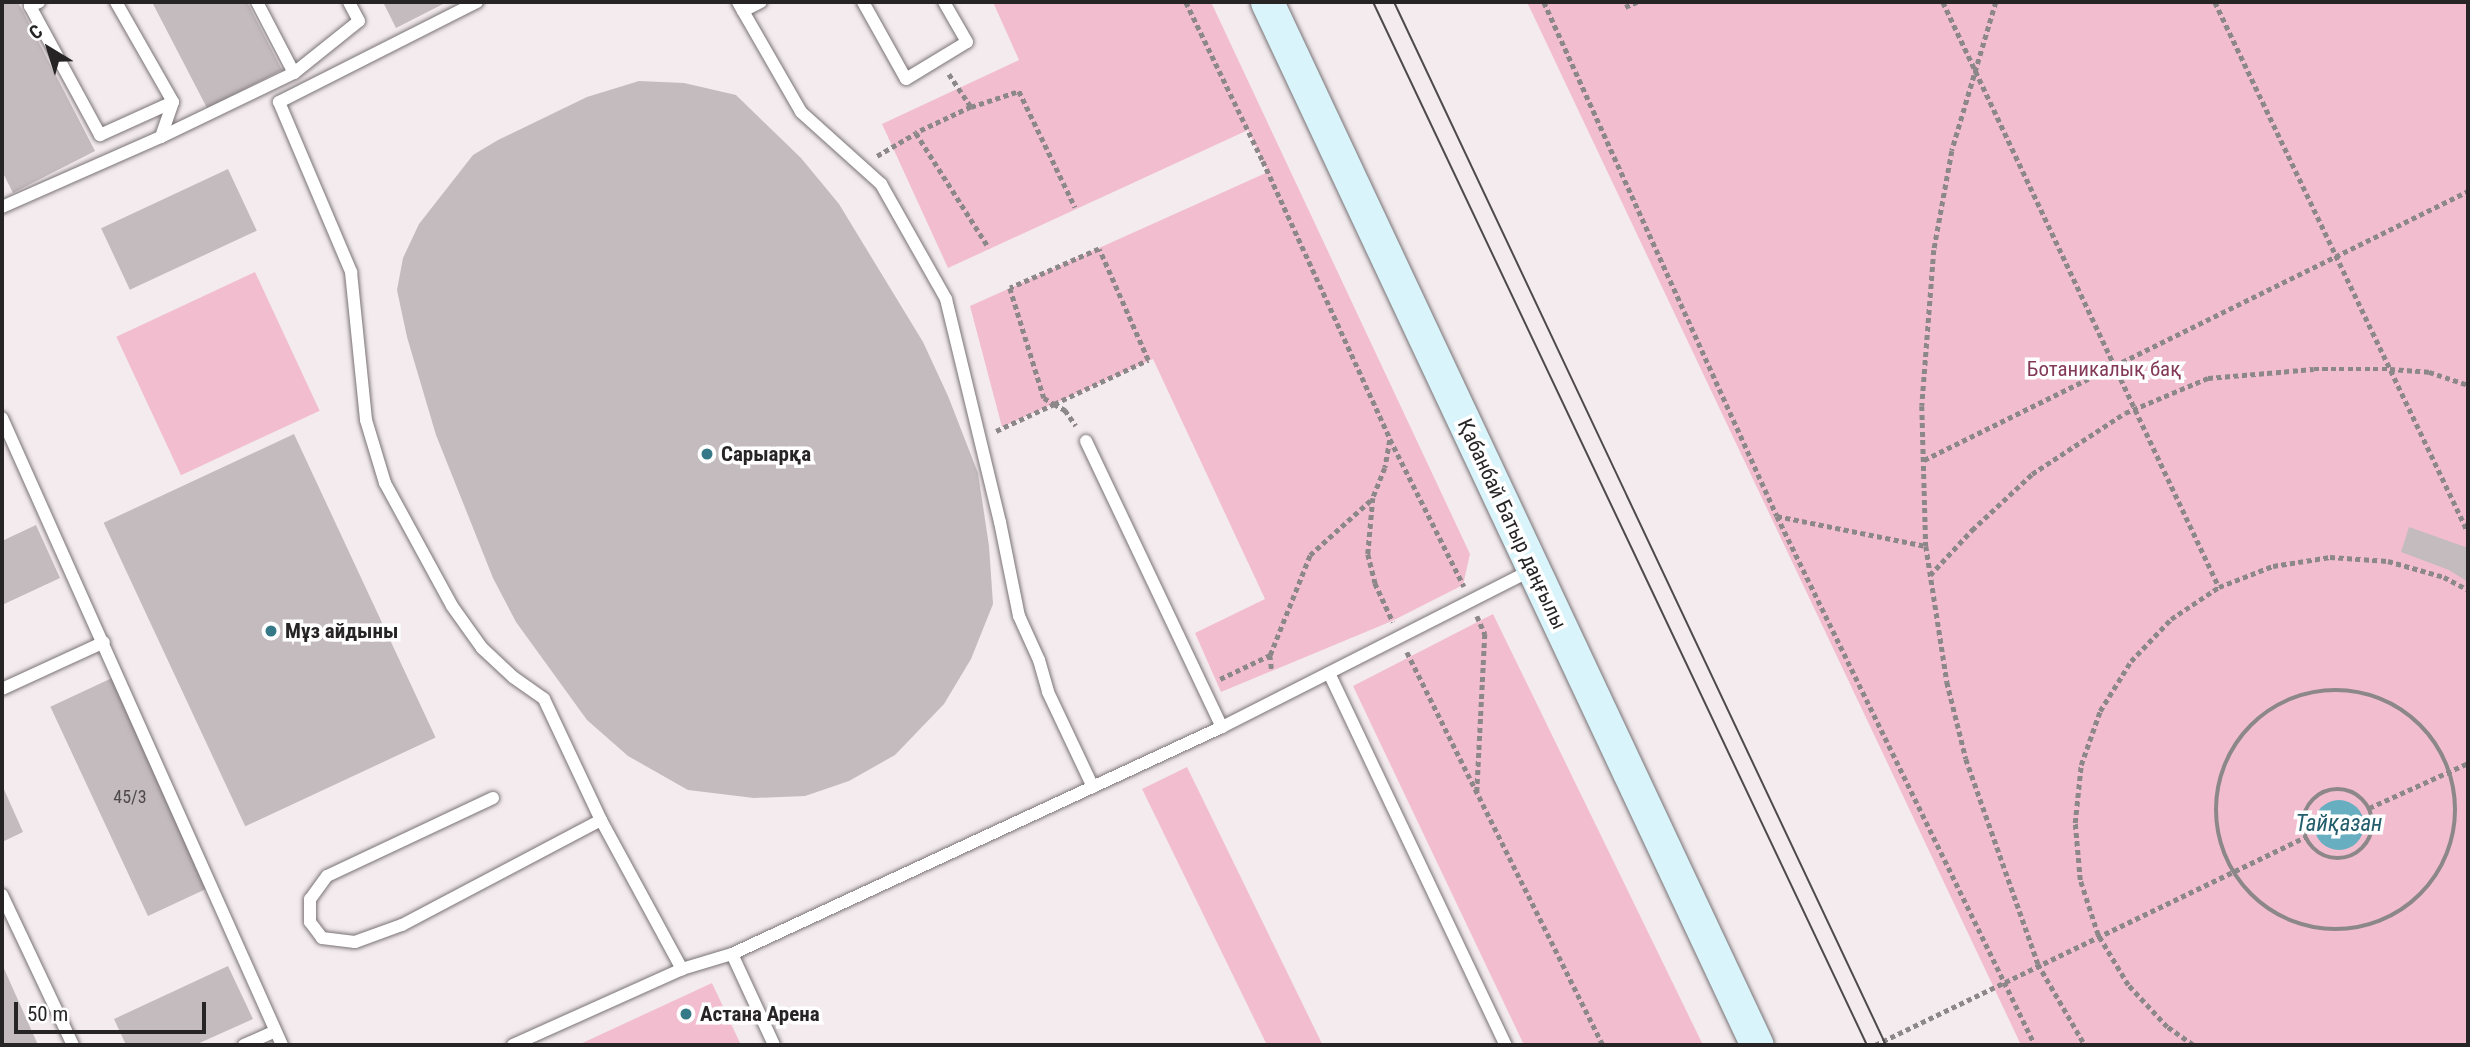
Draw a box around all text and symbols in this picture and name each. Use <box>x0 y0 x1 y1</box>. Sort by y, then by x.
north arrow <box>14 14 84 84</box>
text: С <box>24 20 47 44</box>
park label: Ботаникалық бақ <box>2027 356 2181 382</box>
street label: Қабанбай Батыр даңғылы <box>1452 415 1572 633</box>
place label: Сарыарқа <box>721 441 811 467</box>
marker: Сарыарқа <box>699 446 715 462</box>
place label: Мұз айдыны <box>285 618 398 644</box>
marker: Мұз айдыны <box>263 623 279 639</box>
house number: 45/3 <box>113 786 147 808</box>
water label: Тайқазан <box>2296 810 2382 838</box>
scale bar <box>18 988 210 1032</box>
place label: Астана Арена <box>700 1001 820 1027</box>
text: 50 m <box>27 1002 68 1026</box>
marker: Астана Арена <box>678 1006 694 1022</box>

